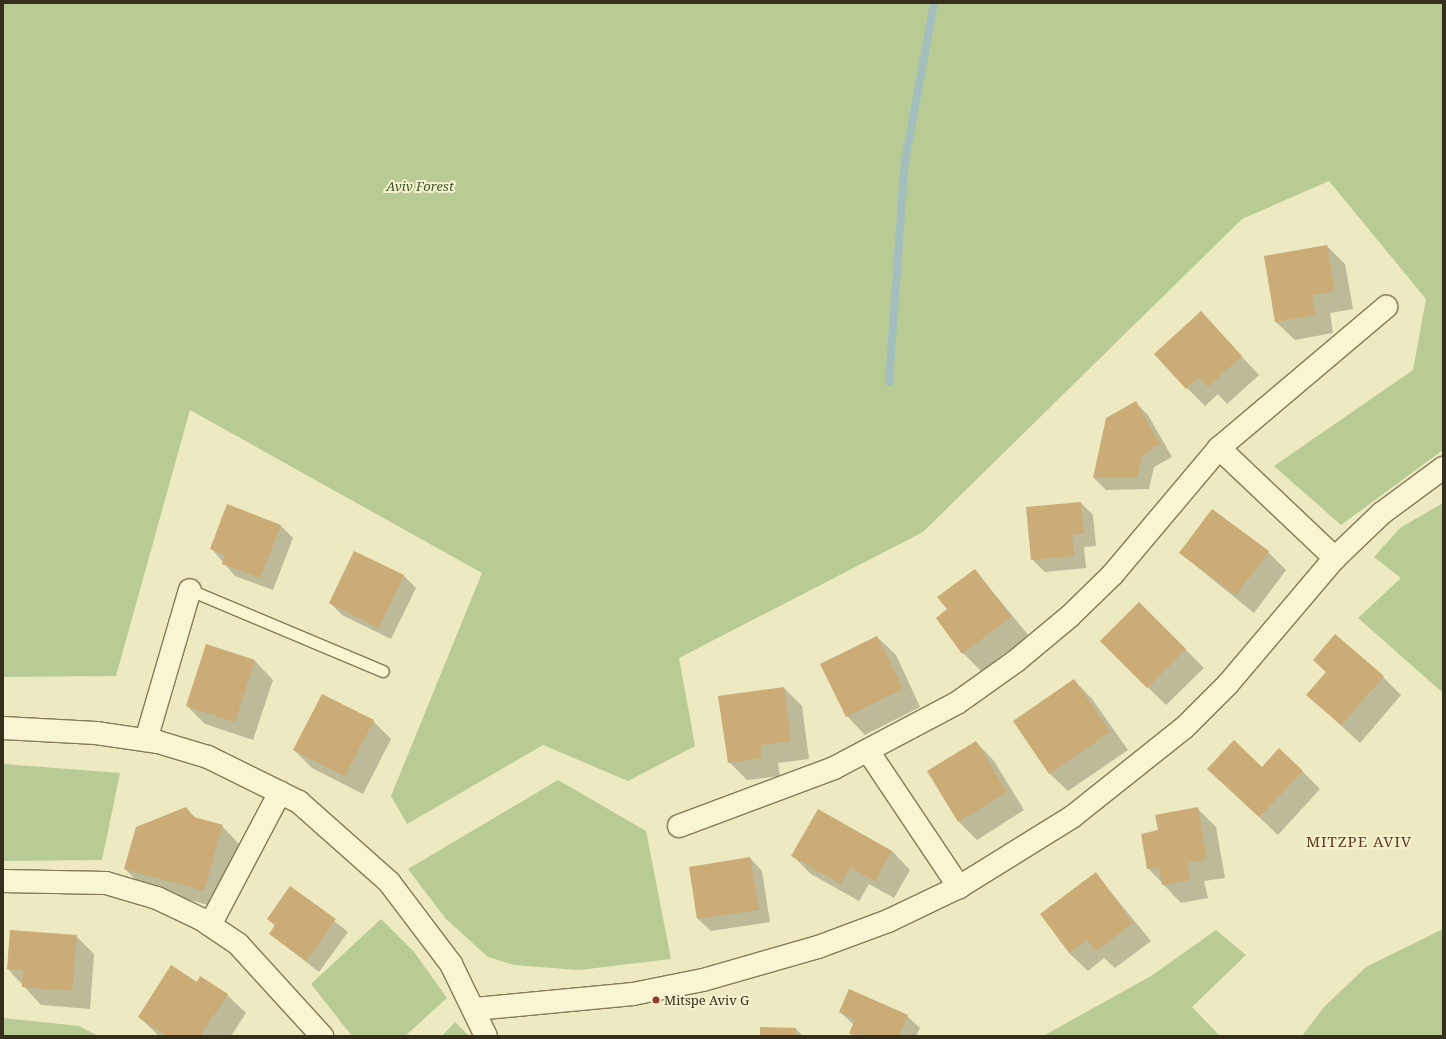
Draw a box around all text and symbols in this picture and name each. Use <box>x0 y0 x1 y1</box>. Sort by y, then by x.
park label: Aviv Forest <box>386 178 454 194</box>
district label: MITZPE AVIV <box>1306 833 1412 851</box>
place label: Mitspe Aviv G <box>664 992 749 1008</box>
marker: Mitspe Aviv G <box>651 995 661 1005</box>

